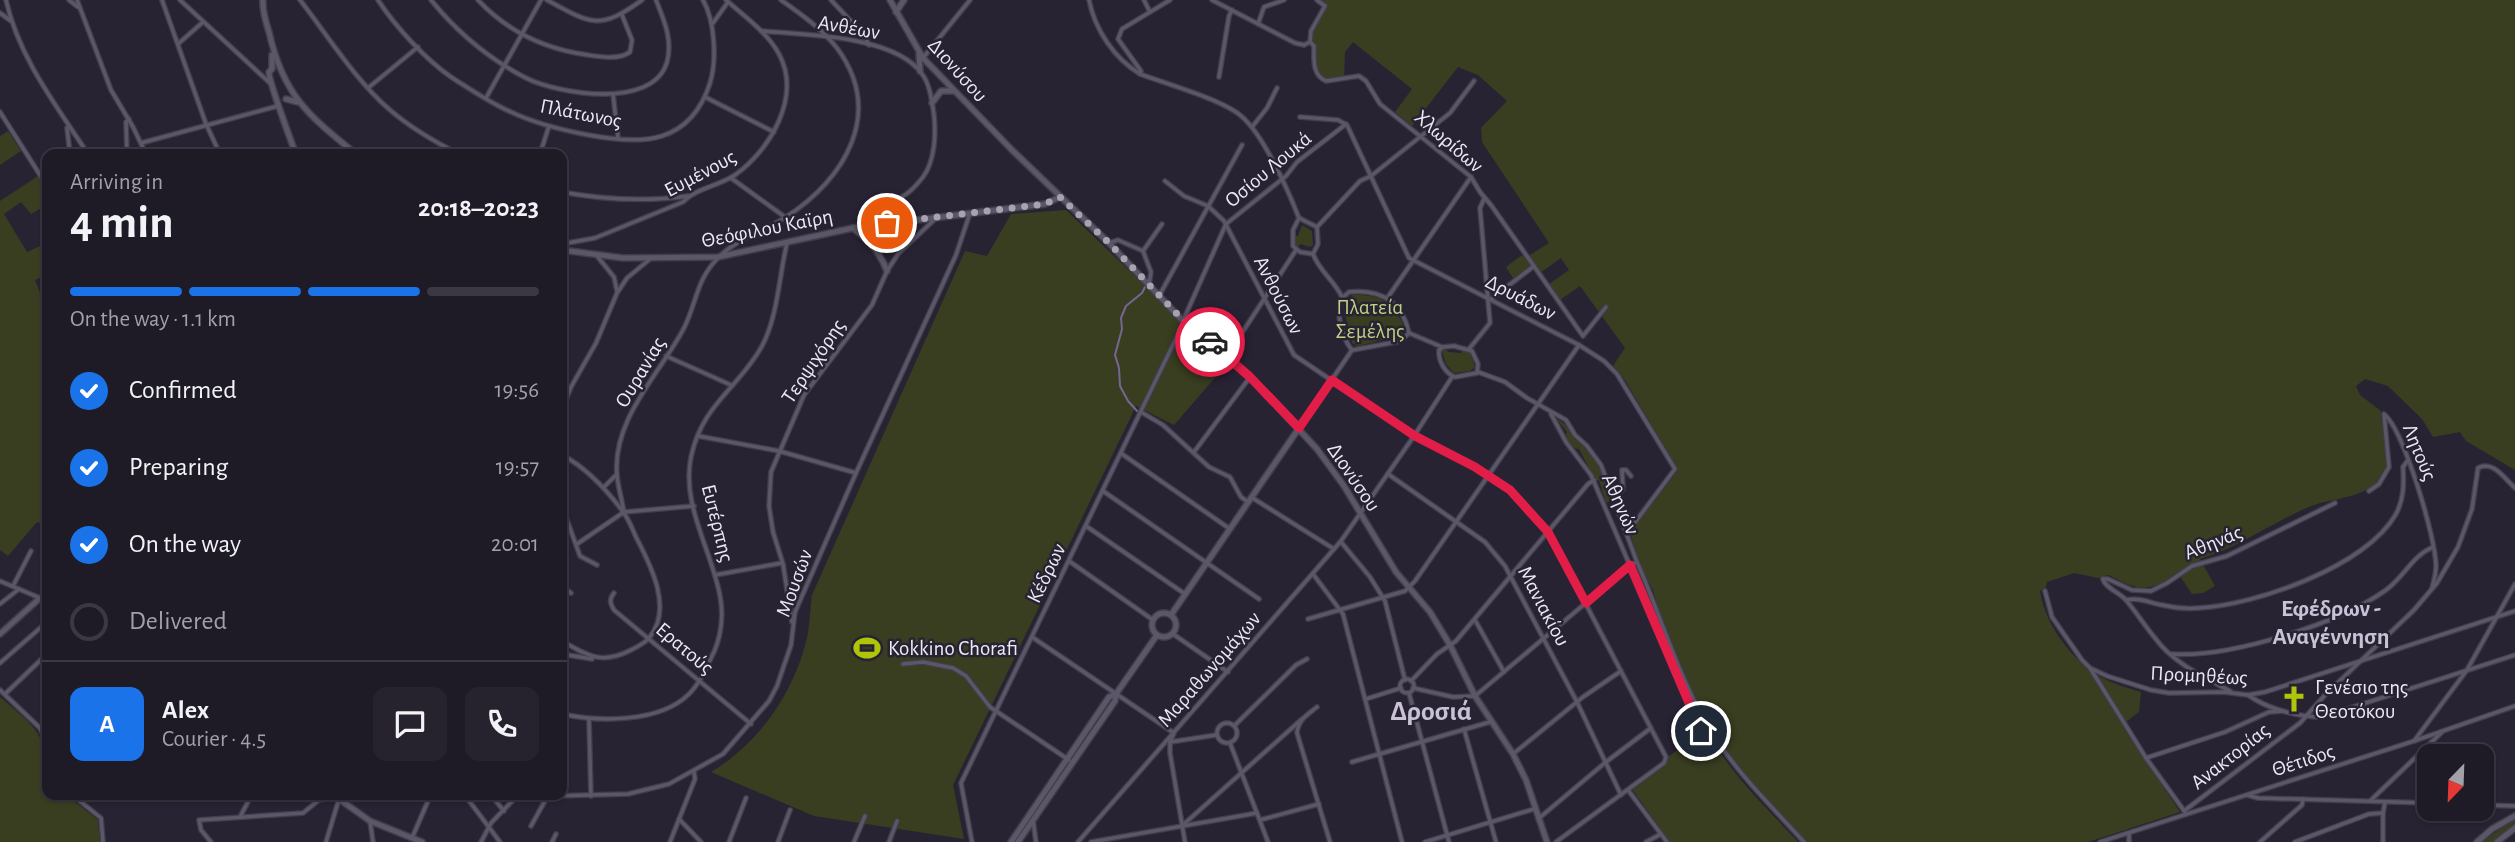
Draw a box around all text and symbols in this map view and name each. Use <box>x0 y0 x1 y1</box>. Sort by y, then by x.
street label: Ανθέων <box>816 12 882 43</box>
street label: Διονύσου <box>924 34 991 106</box>
street label: Πλάτωνος <box>539 95 623 132</box>
street label: Χλωρίδων <box>1410 106 1487 177</box>
street label: Οσίου Λουκά <box>1221 127 1316 211</box>
street label: Ευμένους <box>661 146 739 201</box>
text: Arriving in <box>70 171 163 194</box>
pin <box>857 193 917 253</box>
text: 20:18–20:23 <box>418 195 539 221</box>
text: 4 min <box>70 200 174 246</box>
icon: bag <box>868 204 906 242</box>
street label: Θεόφιλου Καϊρη <box>700 205 834 251</box>
street label: Ανθούσων <box>1250 253 1307 338</box>
street label: Δρυάδων <box>1482 271 1560 324</box>
park label: Πλατεία Σεμέλης <box>1336 297 1404 342</box>
courier <box>1175 307 1245 377</box>
text: On the way · 1.1 km <box>70 308 236 331</box>
street label: Τερψιχόρης <box>778 315 849 407</box>
icon: car <box>1191 323 1229 361</box>
street label: Ουρανίας <box>611 333 669 411</box>
icon: check <box>70 372 108 410</box>
text: Confirmed <box>129 377 237 403</box>
text: 19:56 <box>495 379 539 402</box>
street label: Λητούς <box>2399 421 2440 483</box>
street label: Διονύσου <box>1323 439 1384 515</box>
icon: check <box>70 449 108 487</box>
text: Preparing <box>129 454 228 480</box>
text: 19:57 <box>496 456 539 479</box>
street label: Αθηνών <box>1598 471 1643 538</box>
street label: Ευτέρπης <box>698 482 737 564</box>
street label: Αθηνάς <box>2181 521 2245 564</box>
icon: check <box>70 526 108 564</box>
text: On the way <box>129 531 241 557</box>
text: 20:01 <box>491 533 539 556</box>
street label: Κέδρων <box>1023 540 1070 606</box>
street label: Μουσών <box>773 547 816 620</box>
street label: Μανιακίου <box>1514 563 1573 650</box>
district label: Εφέδρων - Αναγέννηση <box>2272 597 2390 649</box>
text: Delivered <box>129 608 227 634</box>
street label: Μαραθωνομάχων <box>1154 608 1265 731</box>
street label: Ερατούς <box>652 619 717 678</box>
sports icon: Kokkino Chorafi <box>852 633 882 663</box>
place label: Kokkino Chorafi <box>888 638 1018 659</box>
street label: Προμηθέως <box>2150 662 2248 689</box>
place label: Γενέσιο της Θεοτόκου <box>2315 677 2408 722</box>
church icon: Γενέσιο της Θεοτόκου <box>2279 684 2309 714</box>
button: chat <box>373 687 447 761</box>
button: phone <box>465 687 539 761</box>
text: Alex <box>162 697 209 723</box>
district label: Δροσιά <box>1390 698 1472 726</box>
pin <box>1671 701 1731 761</box>
text: A <box>99 711 115 737</box>
icon: home <box>1682 712 1720 750</box>
street label: Ανακτορίας <box>2187 719 2274 793</box>
text: Courier · 4.5 <box>162 728 266 751</box>
street label: Θέτιδος <box>2269 741 2337 780</box>
north arrow <box>2417 744 2494 821</box>
map controls <box>2417 744 2494 821</box>

